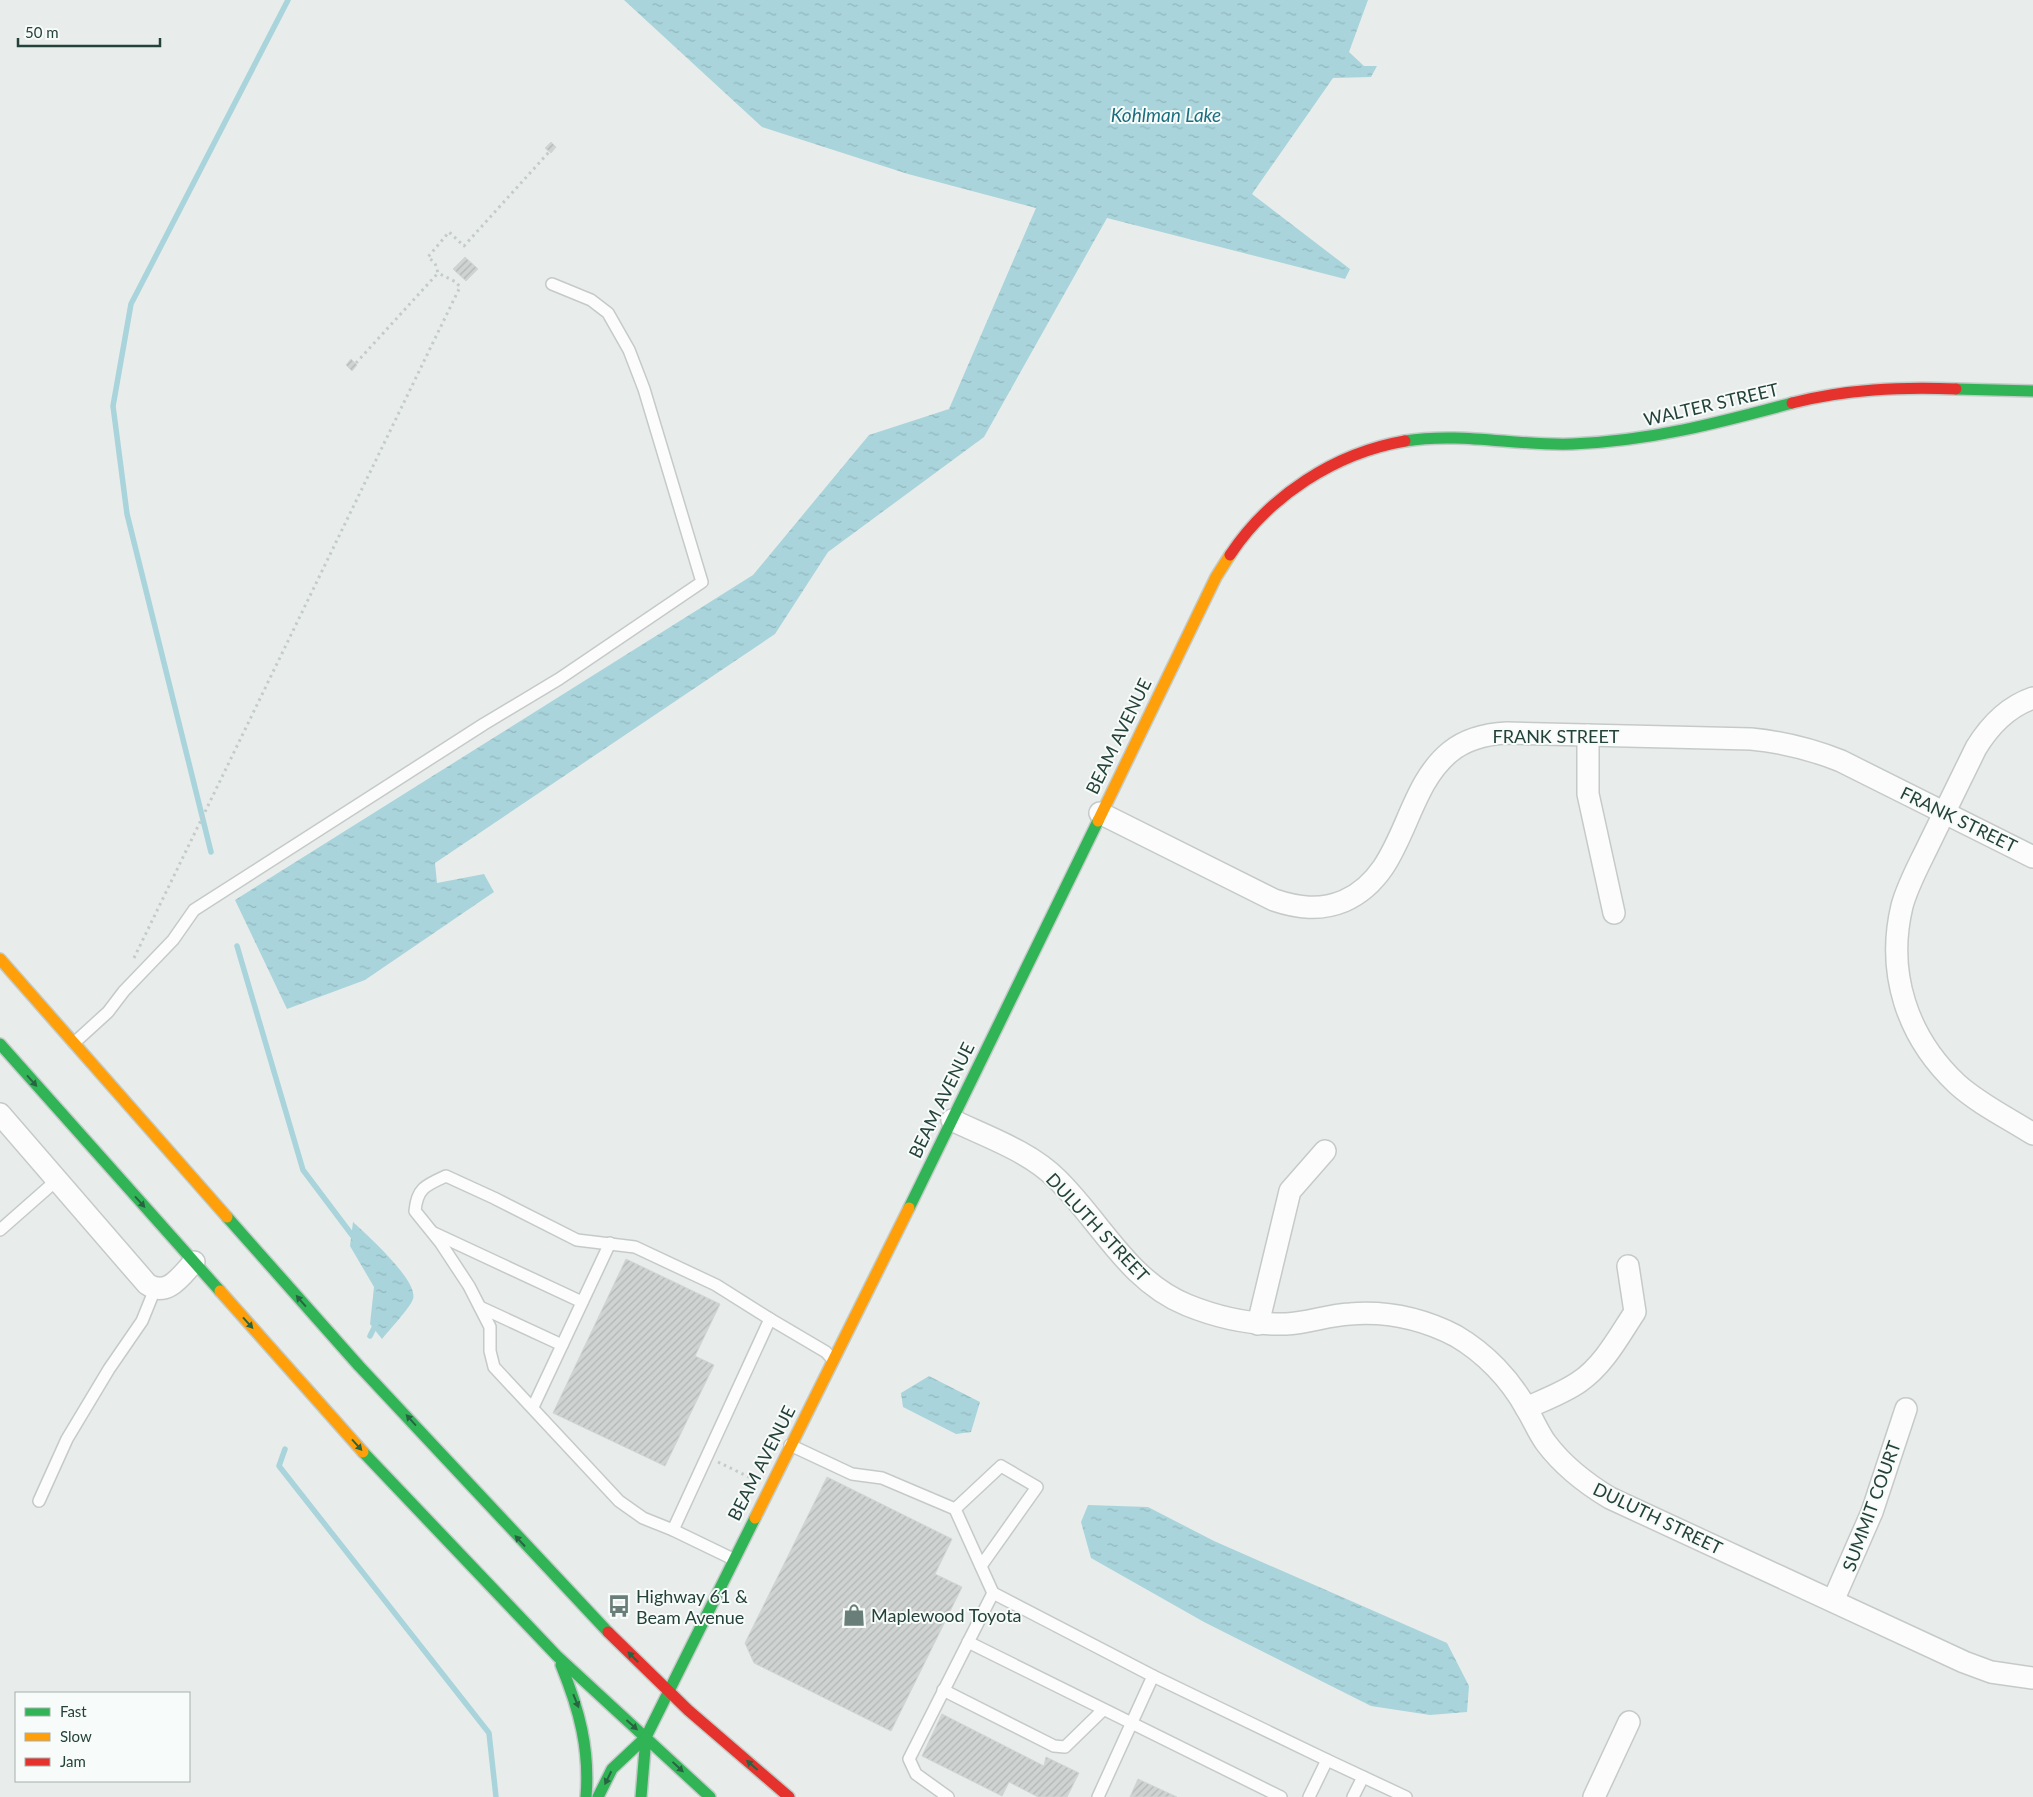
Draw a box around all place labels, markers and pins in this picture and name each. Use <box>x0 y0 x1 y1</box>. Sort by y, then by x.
place label: Highway 61 & Beam Avenue <box>636 1585 748 1628</box>
bus stop icon: Highway 61 & Beam Avenue <box>606 1593 632 1619</box>
shop icon: Maplewood Toyota <box>841 1602 867 1628</box>
place label: Maplewood Toyota <box>871 1604 1022 1626</box>

